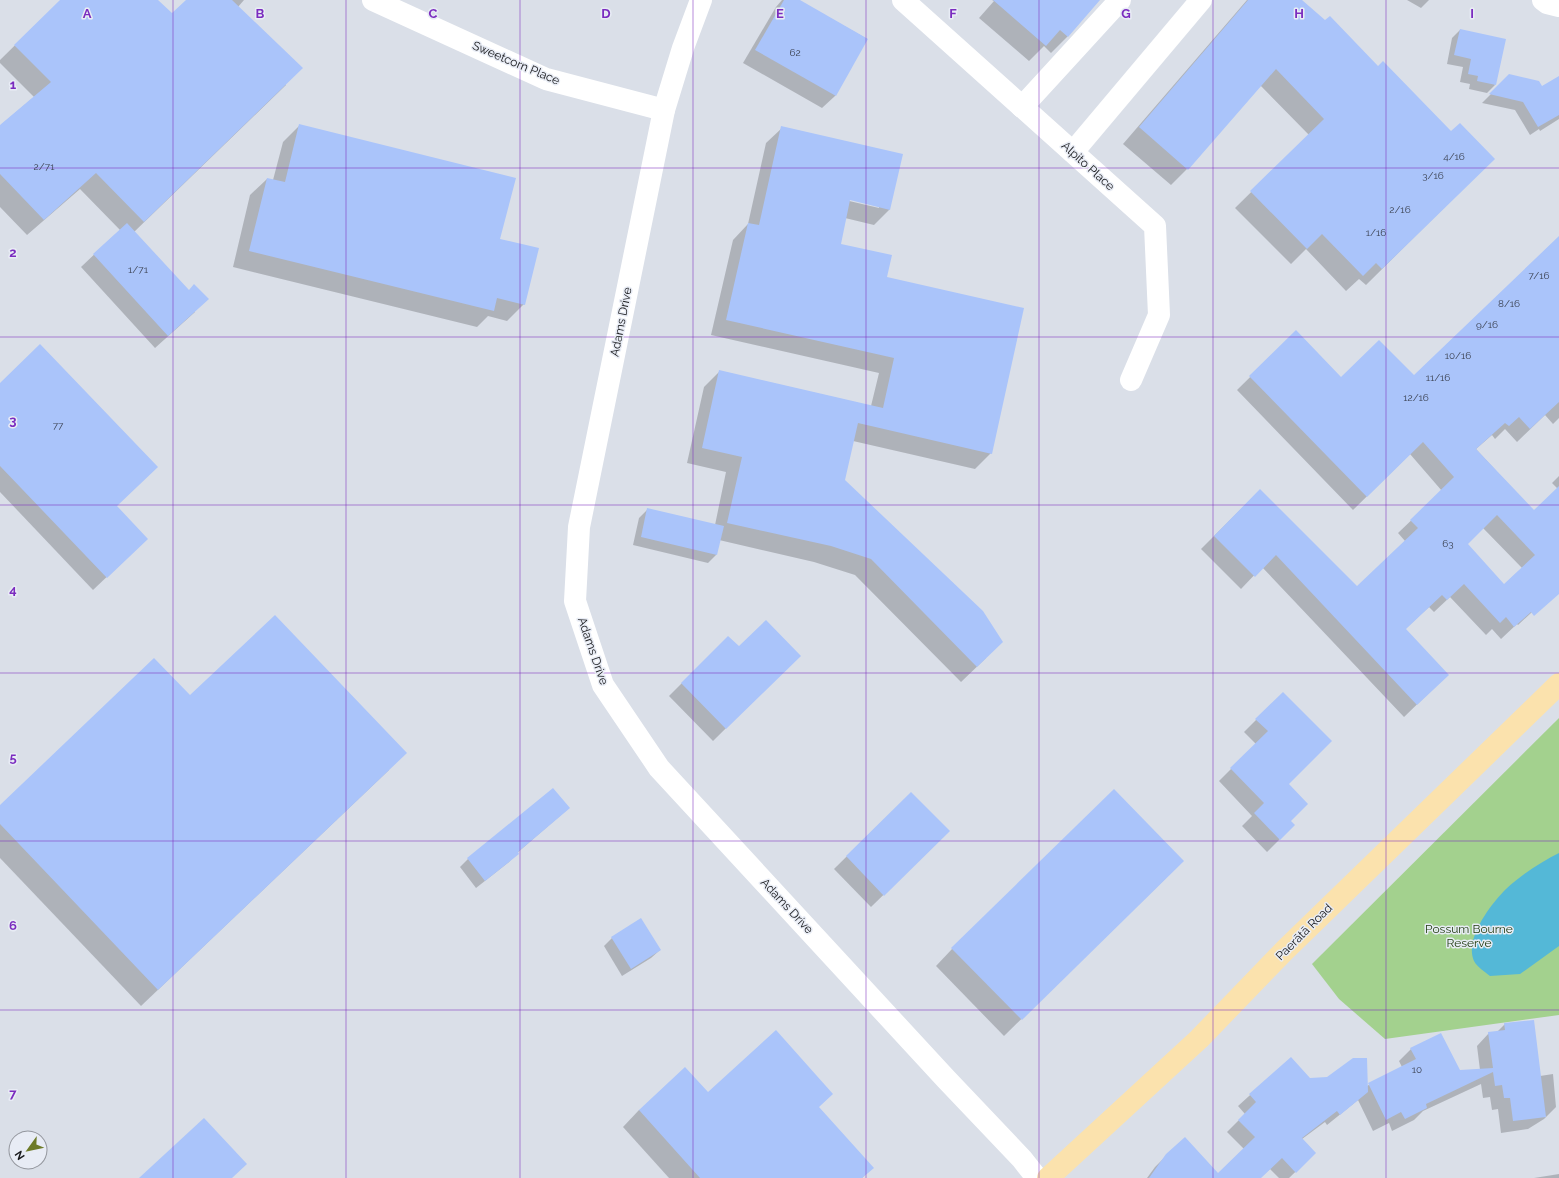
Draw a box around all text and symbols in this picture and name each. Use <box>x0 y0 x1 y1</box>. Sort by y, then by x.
text: A <box>83 6 92 21</box>
text: B <box>256 6 265 21</box>
text: C <box>429 6 438 21</box>
text: D <box>601 6 611 21</box>
text: E <box>776 6 784 21</box>
text: F <box>949 6 957 21</box>
text: G <box>1121 6 1131 21</box>
text: H <box>1294 6 1304 21</box>
text: I <box>1470 6 1474 21</box>
street label: Sweetcorn Place <box>470 38 562 88</box>
house number: 62 <box>789 47 801 58</box>
text: 1 <box>10 77 17 92</box>
street label: Alpito Place <box>1059 139 1117 193</box>
house number: 4/16 <box>1443 151 1465 162</box>
house number: 2/71 <box>34 161 55 172</box>
house number: 3/16 <box>1422 170 1444 181</box>
house number: 2/16 <box>1389 204 1411 215</box>
house number: 1/16 <box>1366 227 1386 238</box>
text: 2 <box>9 245 17 260</box>
house number: 1/71 <box>128 264 149 275</box>
house number: 7/16 <box>1529 270 1549 281</box>
street label: Adams Drive <box>607 286 635 358</box>
house number: 8/16 <box>1498 298 1520 309</box>
house number: 9/16 <box>1476 319 1498 330</box>
house number: 10/16 <box>1445 350 1471 361</box>
house number: 11/16 <box>1426 372 1450 383</box>
house number: 12/16 <box>1403 392 1429 403</box>
text: 3 <box>9 413 17 428</box>
house number: 77 <box>53 420 64 431</box>
house number: 63 <box>1442 538 1454 549</box>
text: 4 <box>9 582 17 597</box>
street label: Adams Drive <box>575 615 611 687</box>
text: 5 <box>9 750 17 765</box>
street label: Adams Drive <box>758 875 816 937</box>
street label: Paerātā Road <box>1273 901 1335 963</box>
text: 6 <box>9 918 17 933</box>
park label: Possum Bourne Reserve <box>1425 922 1513 950</box>
house number: 10 <box>1412 1064 1422 1075</box>
text: 7 <box>9 1086 17 1101</box>
north arrow <box>8 1130 48 1170</box>
text: N <box>12 1148 28 1162</box>

